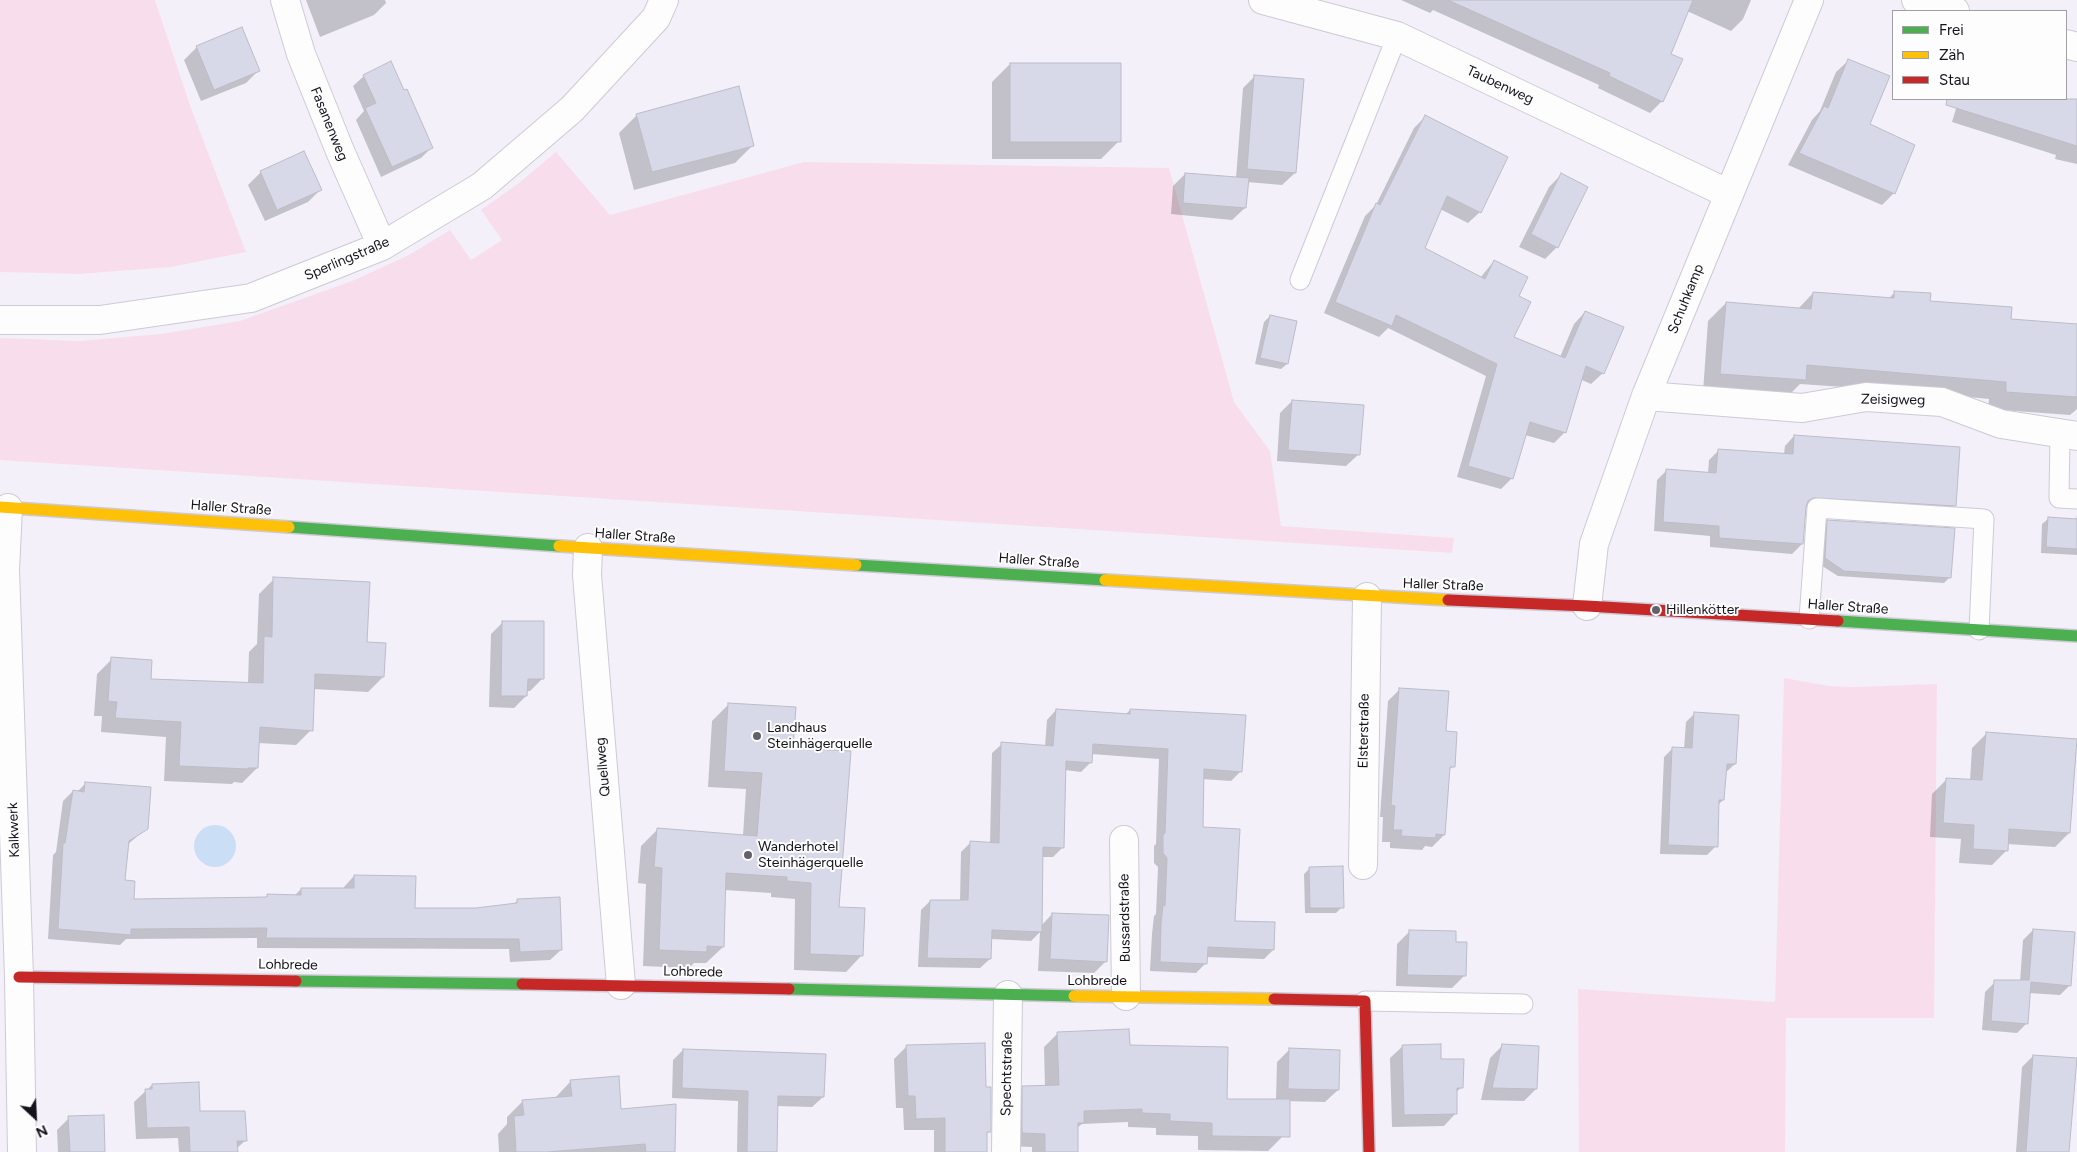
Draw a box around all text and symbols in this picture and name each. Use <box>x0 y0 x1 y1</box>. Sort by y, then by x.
legend <box>1892 10 2067 100</box>
text: Frei <box>1939 21 1964 39</box>
text: Zäh <box>1939 46 1965 64</box>
street label: Taubenweg <box>1464 62 1536 108</box>
text: Stau <box>1939 71 1970 89</box>
street label: Fasanenweg <box>307 85 351 163</box>
street label: Sperlingstraße <box>302 234 392 284</box>
street label: Schuhkamp <box>1664 262 1708 336</box>
street label: Zeisigweg <box>1861 391 1925 409</box>
street label: Haller Straße <box>190 497 272 519</box>
street label: Haller Straße <box>594 525 676 547</box>
street label: Haller Straße <box>998 550 1080 572</box>
street label: Haller Straße <box>1402 575 1484 595</box>
street label: Haller Straße <box>1807 596 1889 618</box>
place label: Hillenkötter <box>1666 602 1739 618</box>
marker: Hillenkötter <box>1650 604 1662 616</box>
street label: Elsterstraße <box>1355 693 1373 769</box>
place label: Landhaus Steinhägerquelle <box>767 720 872 752</box>
marker: Landhaus Steinhägerquelle <box>751 730 763 742</box>
street label: Quellweg <box>592 737 614 797</box>
street label: Kalkwerk <box>5 802 23 858</box>
place label: Wanderhotel Steinhägerquelle <box>758 839 863 872</box>
marker: Wanderhotel Steinhägerquelle <box>742 849 754 861</box>
street label: Bussardstraße <box>1116 874 1134 962</box>
street label: Lohbrede <box>258 956 318 974</box>
street label: Lohbrede <box>663 963 723 981</box>
street label: Lohbrede <box>1067 973 1127 989</box>
street label: Spechtstraße <box>998 1032 1016 1116</box>
north arrow <box>10 1092 60 1142</box>
text: N <box>33 1121 50 1141</box>

